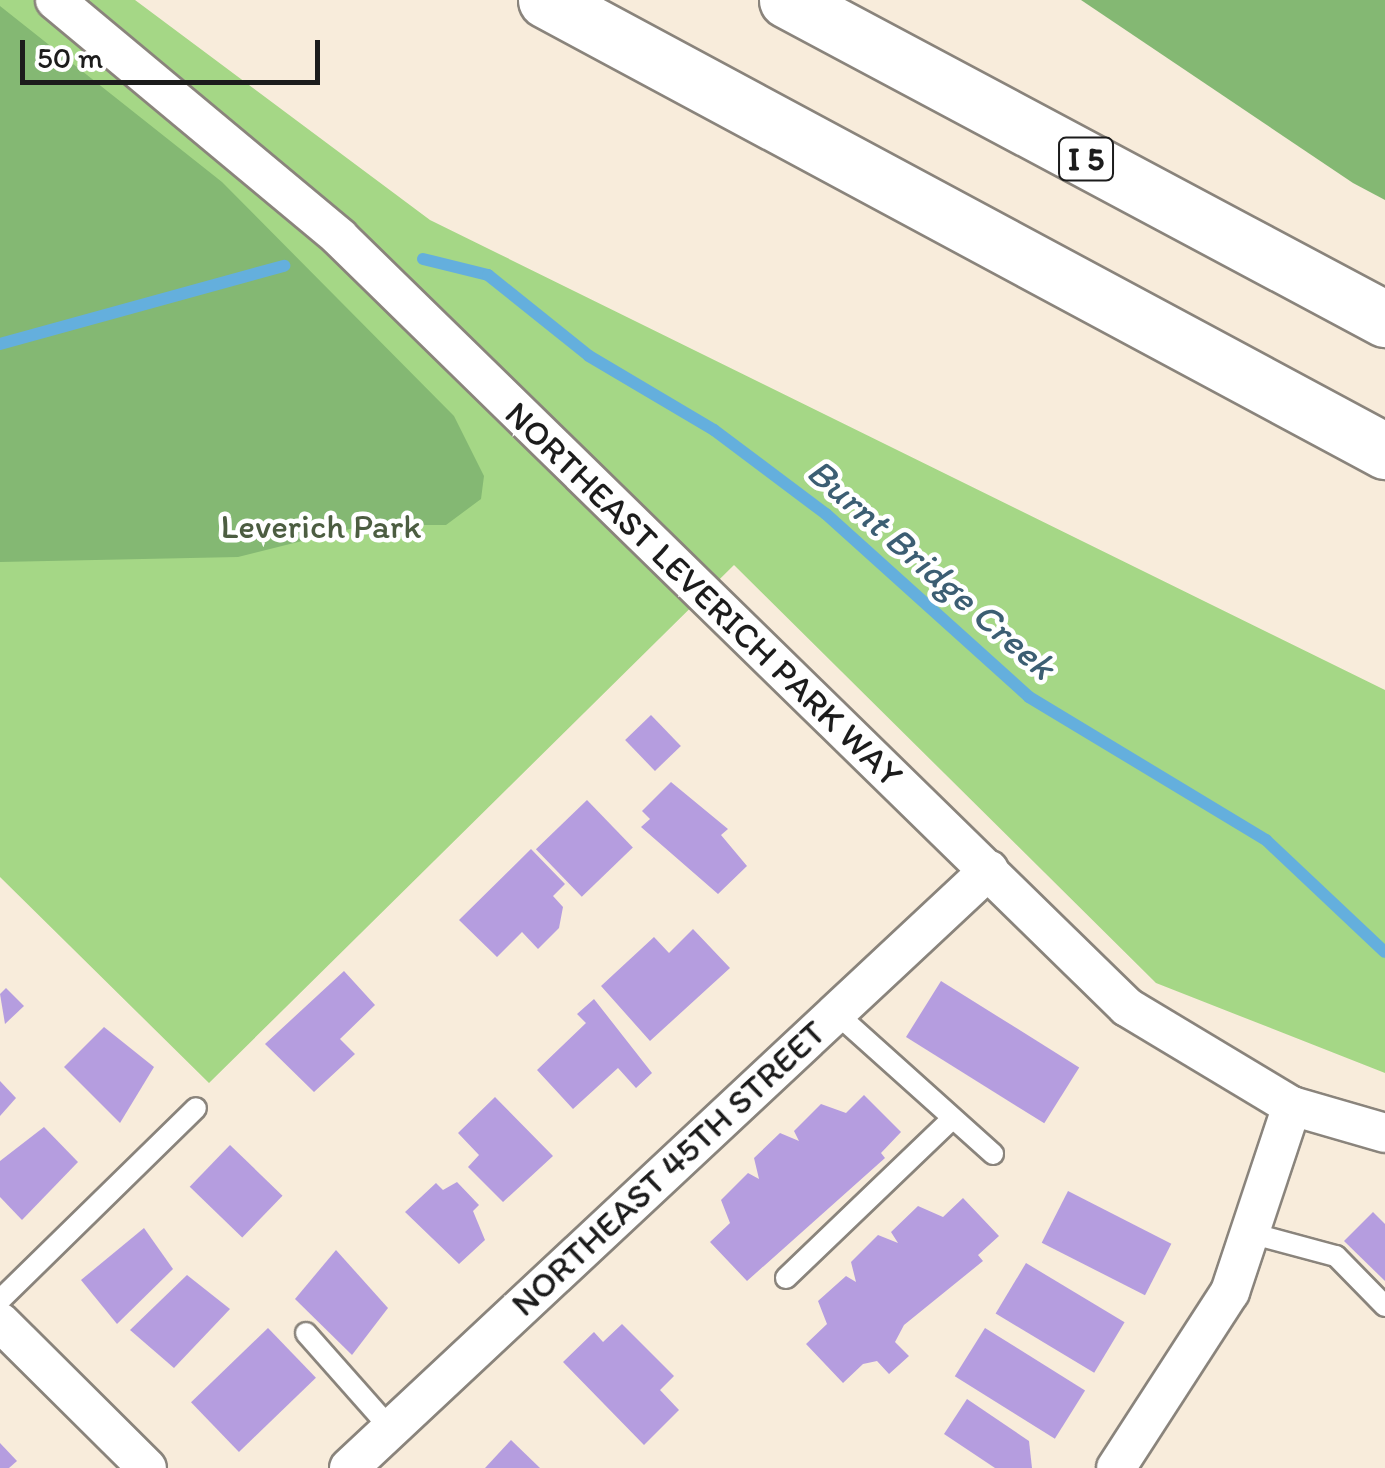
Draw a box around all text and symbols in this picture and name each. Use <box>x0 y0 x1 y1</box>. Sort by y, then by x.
scale bar <box>25 20 325 82</box>
text: 50 m <box>37 39 103 76</box>
road number: I 5 <box>1056 132 1116 186</box>
street label: NORTHEAST LEVERICH PARK WAY <box>497 393 911 795</box>
water label: Burnt Bridge Creek <box>797 449 1065 689</box>
park label: Leverich Park <box>220 505 422 547</box>
street label: NORTHEAST 45TH STREET <box>502 1011 834 1325</box>

